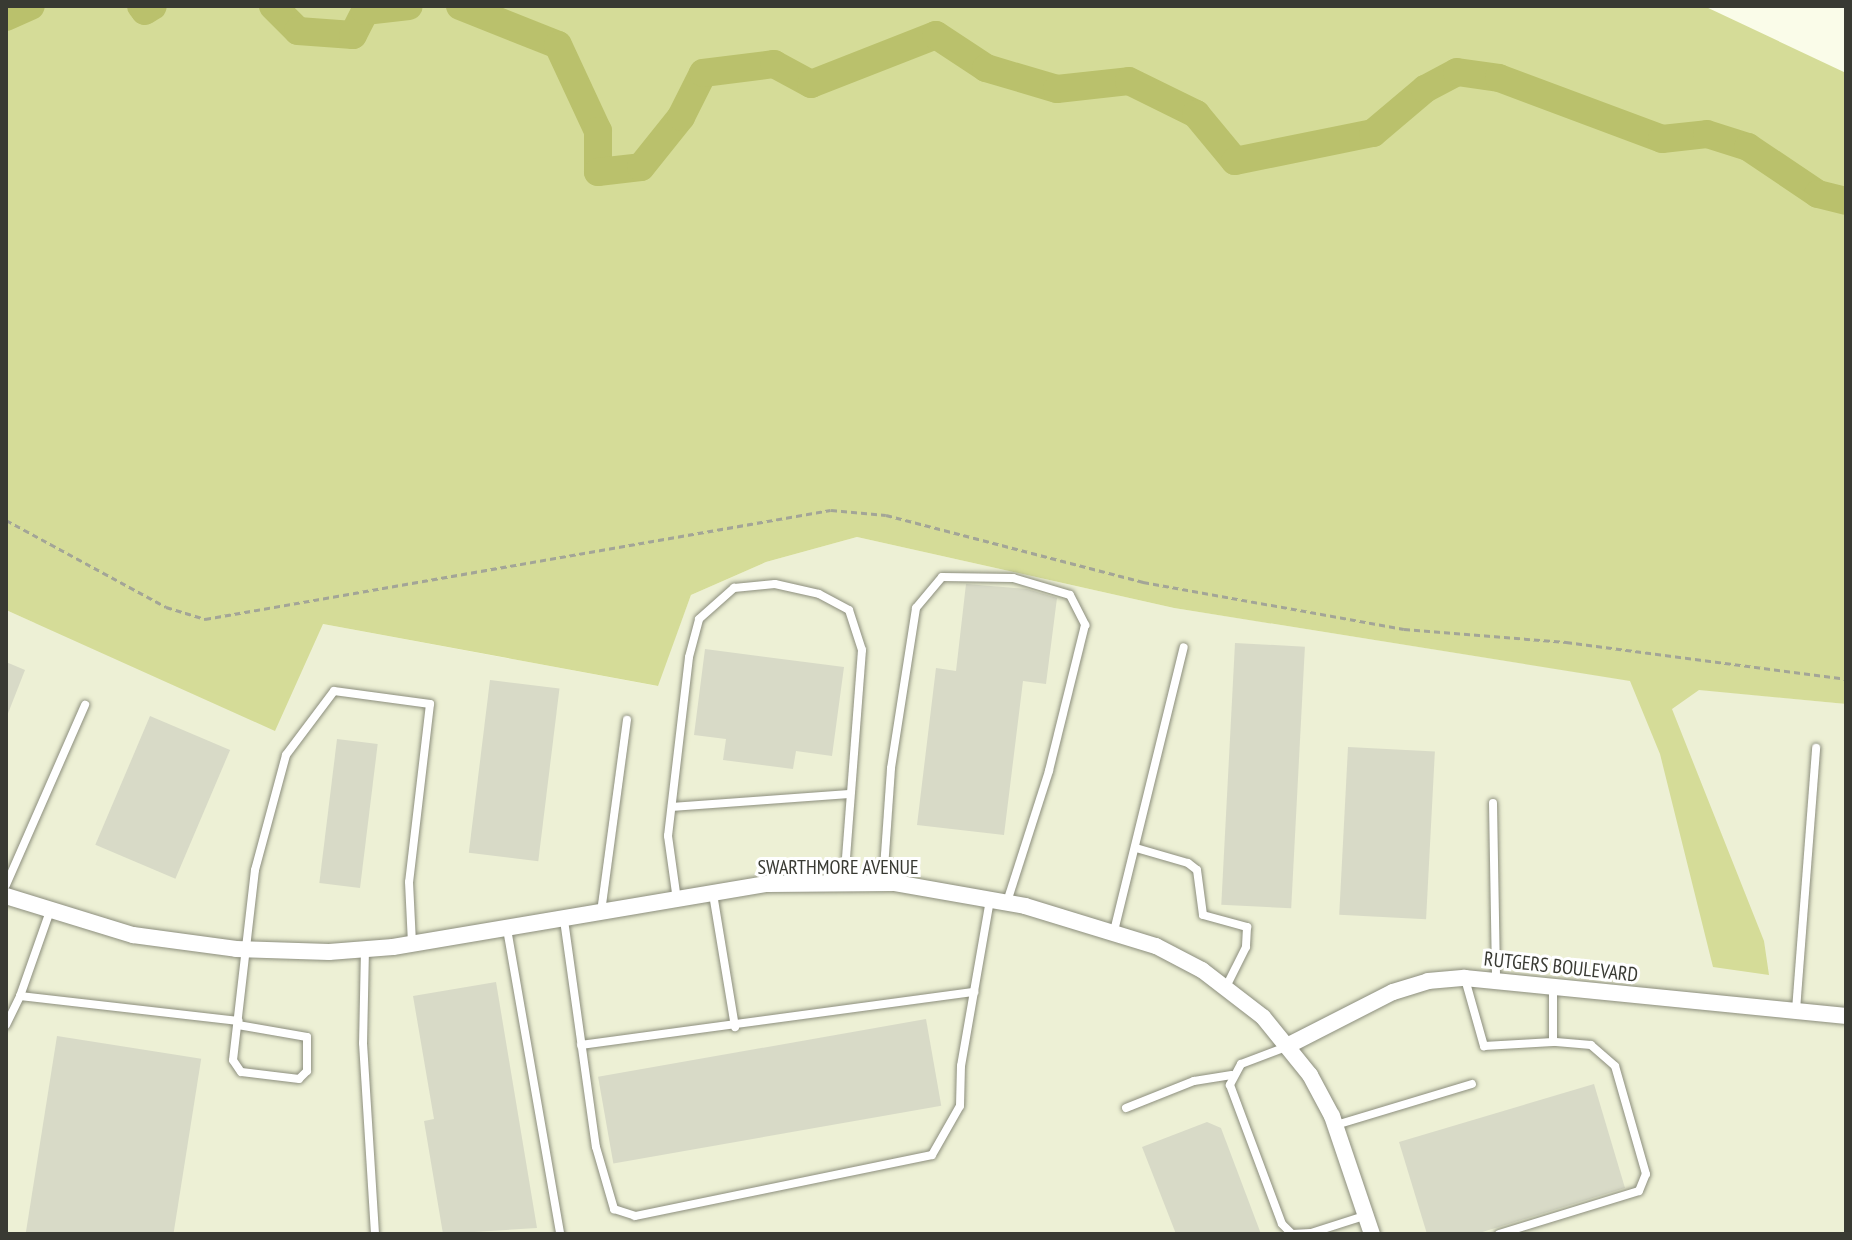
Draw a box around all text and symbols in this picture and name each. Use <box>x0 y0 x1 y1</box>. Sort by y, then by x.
street label: SWARTHMORE AVENUE <box>757 855 919 879</box>
street label: RUTGERS BOULEVARD <box>1483 947 1639 987</box>

